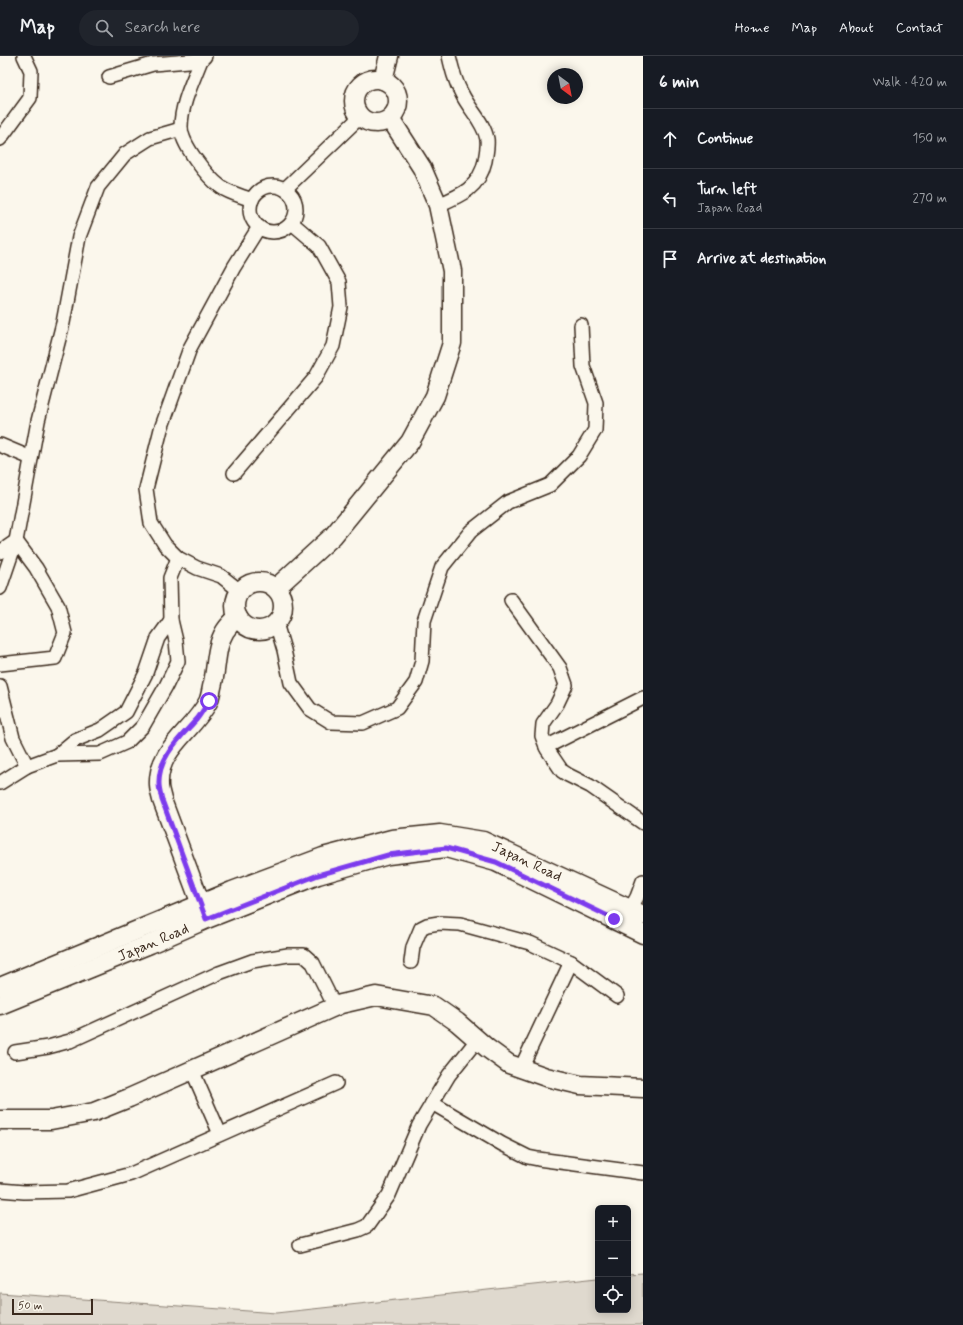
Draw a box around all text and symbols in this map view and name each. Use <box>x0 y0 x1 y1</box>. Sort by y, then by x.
search box <box>79 10 359 46</box>
text: Map <box>20 15 55 40</box>
icon: search <box>93 17 115 39</box>
text: Search here <box>125 18 200 38</box>
text: Home <box>735 19 769 37</box>
text: Map <box>791 19 817 37</box>
text: About <box>839 19 874 37</box>
text: Contact <box>896 19 943 37</box>
north arrow <box>547 68 583 104</box>
text: 6 min <box>659 71 699 93</box>
text: Walk · 420 m <box>873 74 947 91</box>
icon: ahead <box>659 128 681 150</box>
text: Continue <box>697 129 753 149</box>
text: 150 m <box>913 130 947 147</box>
text: Turn left <box>697 180 757 200</box>
icon: left <box>659 188 681 210</box>
text: 270 m <box>912 190 947 207</box>
text: Japan Road <box>697 200 762 217</box>
icon: arrive <box>659 248 681 270</box>
text: Arrive at destination <box>697 249 826 269</box>
route start <box>200 692 218 710</box>
street label: Japan Road <box>488 837 565 887</box>
route end <box>605 910 623 928</box>
street label: Japan Road <box>115 919 192 967</box>
map controls <box>595 1205 631 1313</box>
button: + <box>595 1205 631 1241</box>
button: − <box>595 1241 631 1277</box>
button: locate <box>595 1277 631 1313</box>
scale bar <box>12 1297 93 1316</box>
text: 50 m <box>18 1299 43 1313</box>

